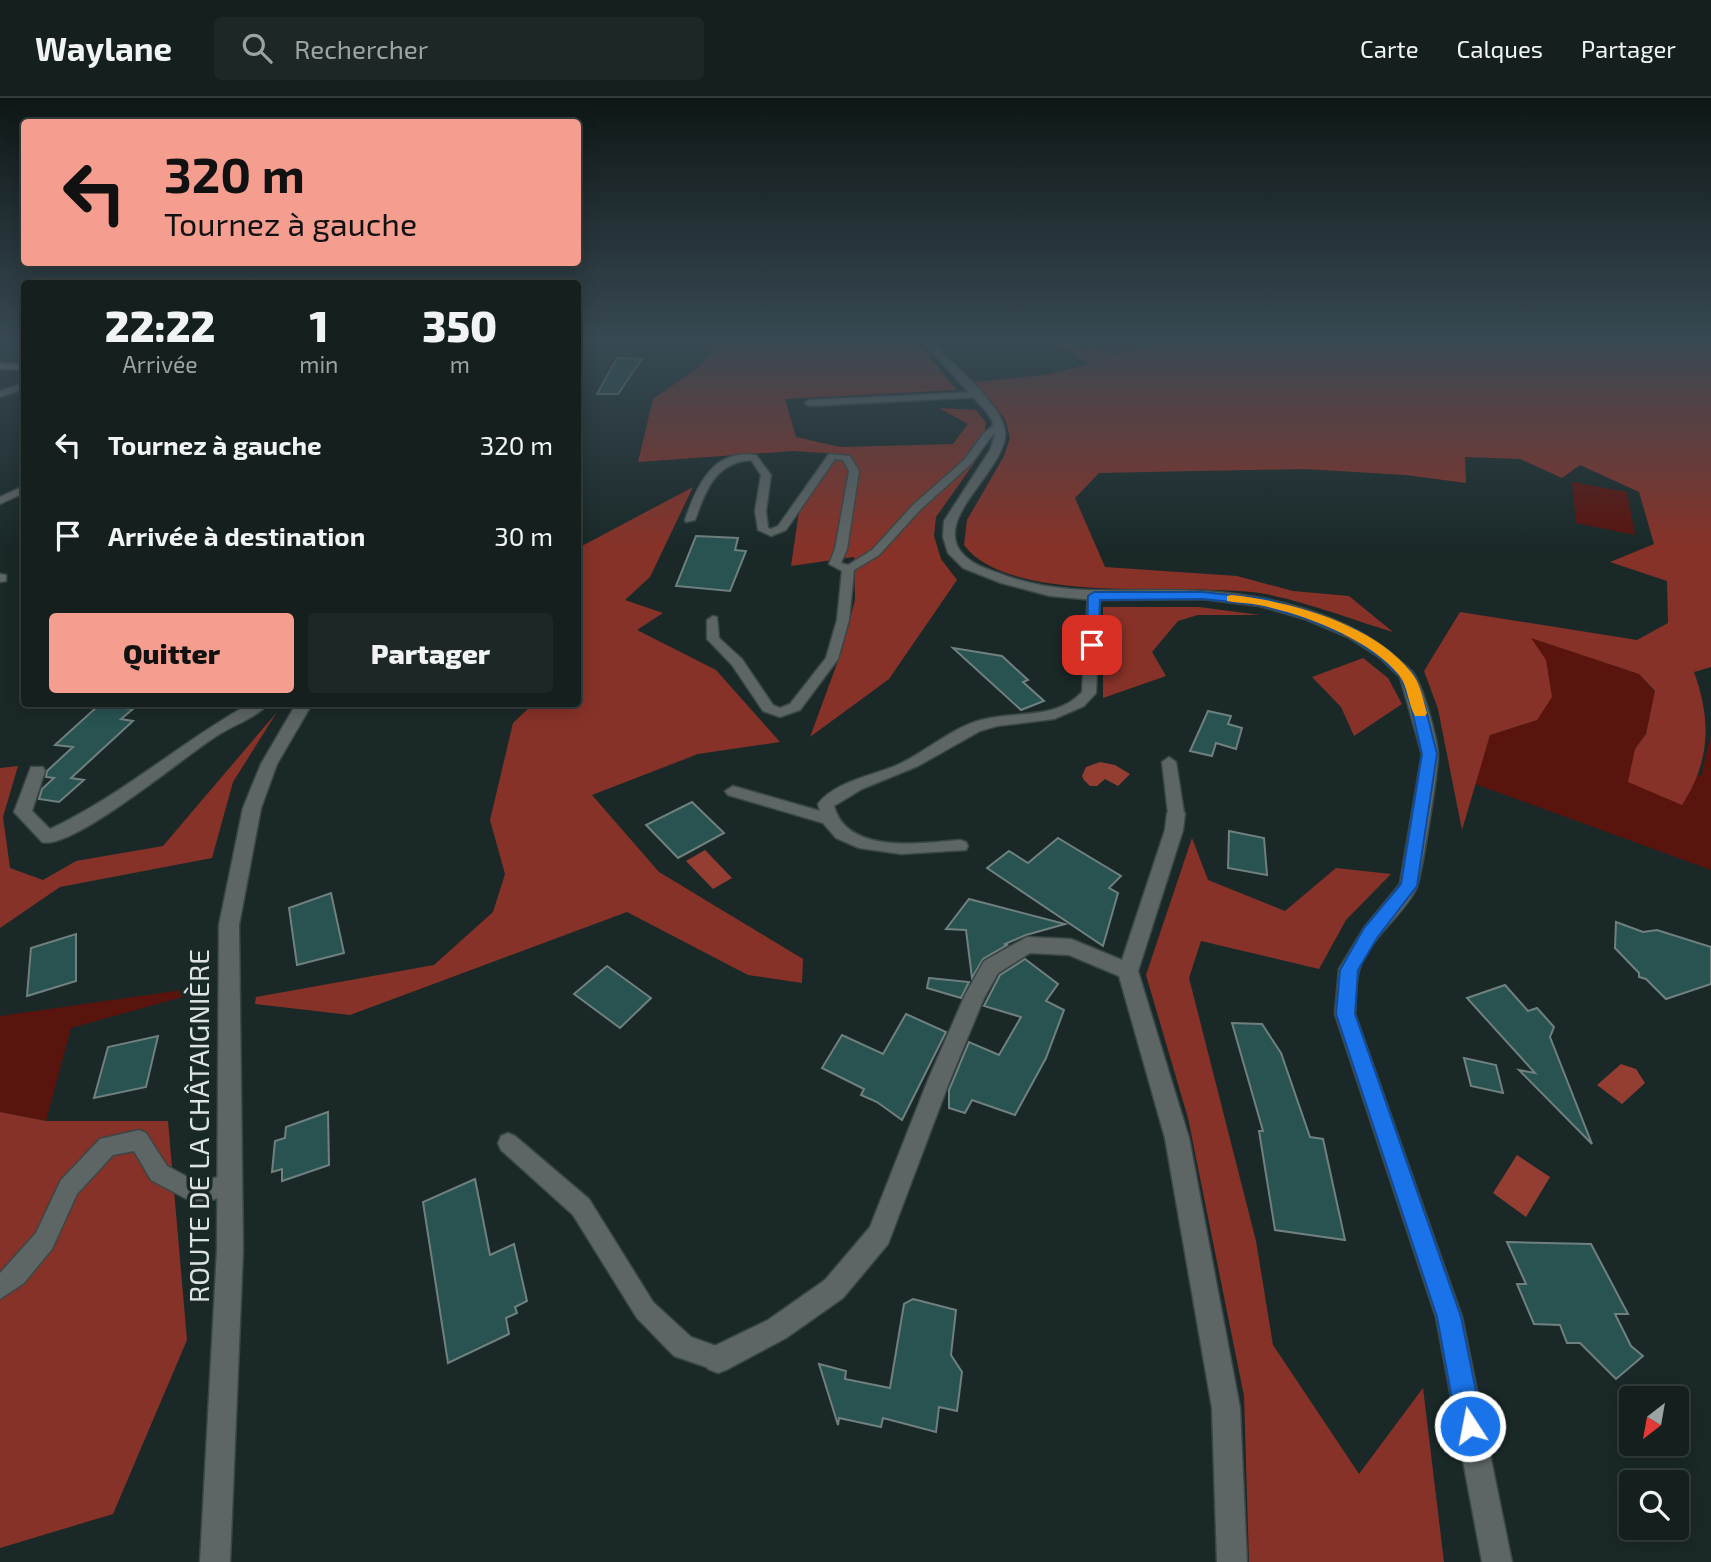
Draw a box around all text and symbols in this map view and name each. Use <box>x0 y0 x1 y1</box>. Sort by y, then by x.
search box <box>214 17 704 80</box>
text: Waylane <box>35 28 172 68</box>
icon: search <box>238 29 276 67</box>
text: Rechercher <box>294 33 428 64</box>
text: Carte <box>1360 34 1419 63</box>
text: Calques <box>1457 34 1543 63</box>
text: Partager <box>1581 34 1676 63</box>
text: 320 m <box>164 144 305 203</box>
icon: left <box>49 147 140 238</box>
text: Tournez à gauche <box>164 204 417 242</box>
text: 22:22 <box>105 300 215 350</box>
text: 1 <box>309 300 328 350</box>
text: 350 <box>422 300 497 350</box>
text: Arrivée <box>123 350 198 378</box>
text: min <box>299 350 338 378</box>
text: m <box>450 350 470 378</box>
icon: left <box>49 426 87 464</box>
text: Tournez à gauche <box>108 429 322 460</box>
text: 320 m <box>480 429 553 460</box>
icon: arrive <box>49 517 87 555</box>
text: Arrivée à destination <box>108 520 365 551</box>
text: 30 m <box>494 520 553 551</box>
button: Quitter <box>49 613 294 693</box>
button: Partager <box>308 613 553 693</box>
pin <box>1062 615 1122 675</box>
icon: arrive <box>1073 626 1111 664</box>
street label: ROUTE DE LA CHÂTAIGNIÈRE <box>181 949 215 1303</box>
north arrow <box>1619 1386 1689 1456</box>
map controls <box>1619 1386 1689 1540</box>
position arrow <box>1433 1389 1507 1463</box>
button: search <box>1619 1470 1689 1540</box>

